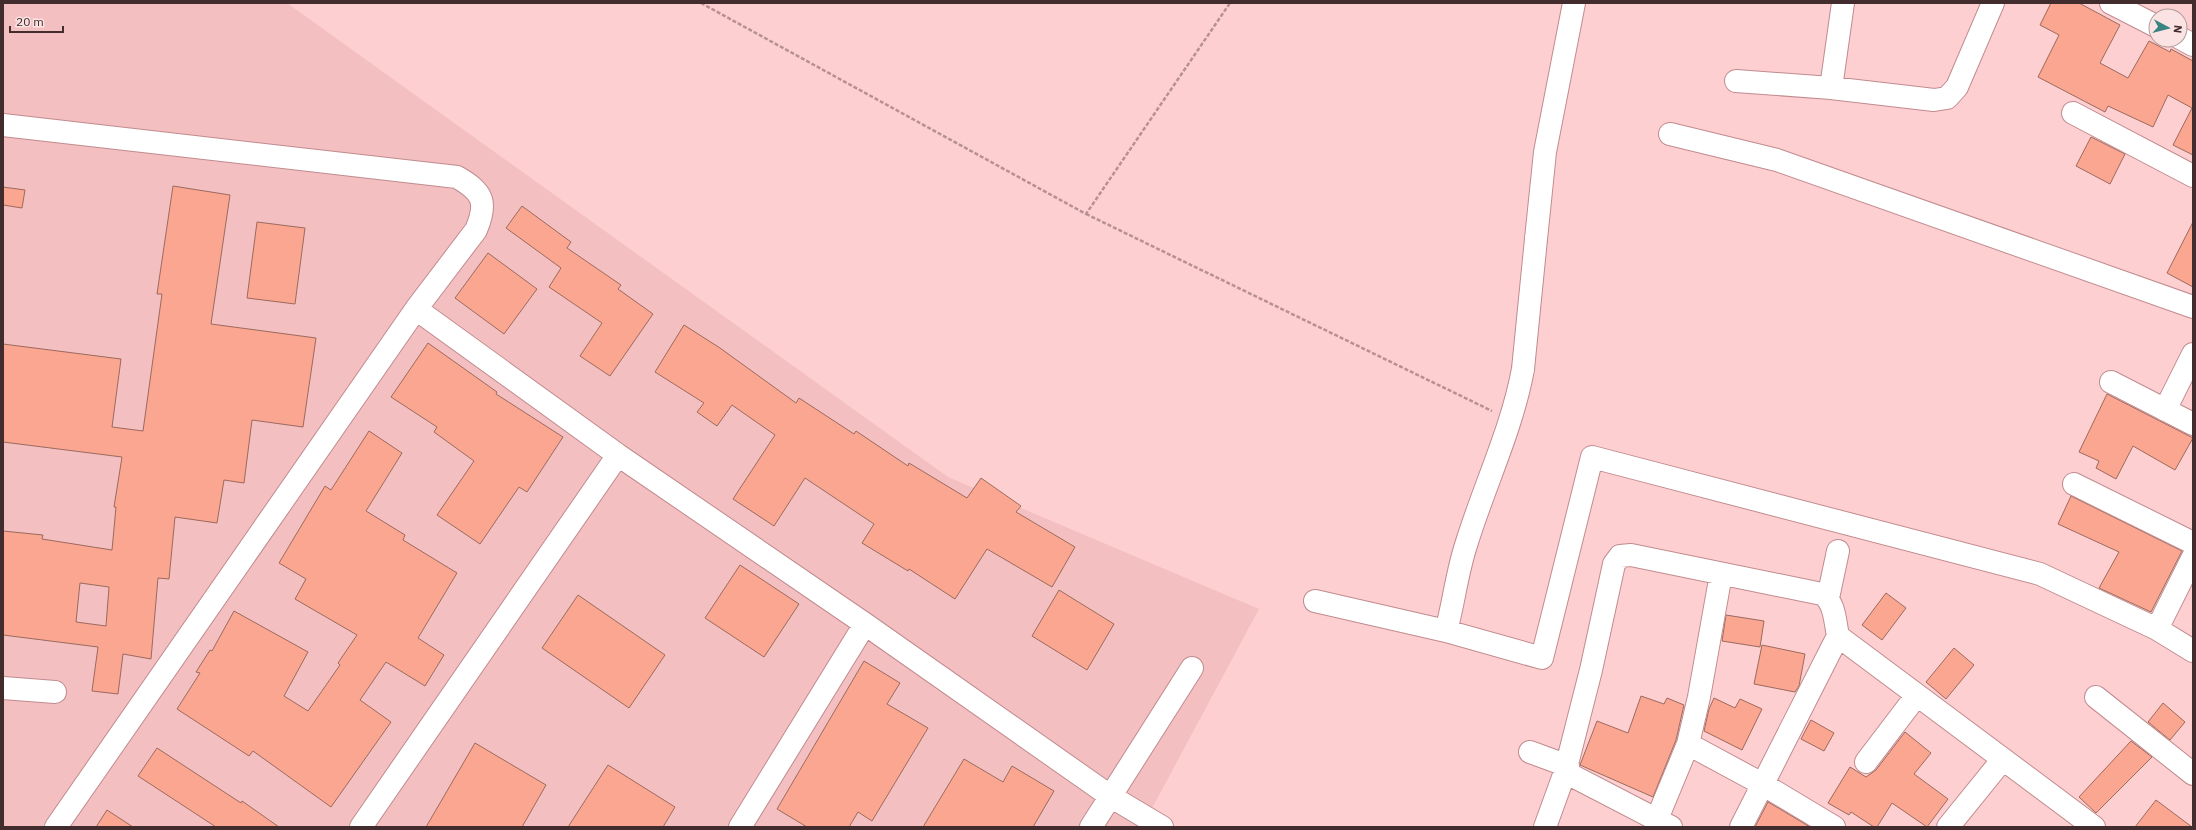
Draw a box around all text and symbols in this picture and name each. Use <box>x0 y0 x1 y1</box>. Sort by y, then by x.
scale bar <box>10 8 63 34</box>
north arrow <box>2148 8 2188 48</box>
text: 20 m <box>16 14 44 29</box>
text: N <box>2170 24 2185 34</box>

